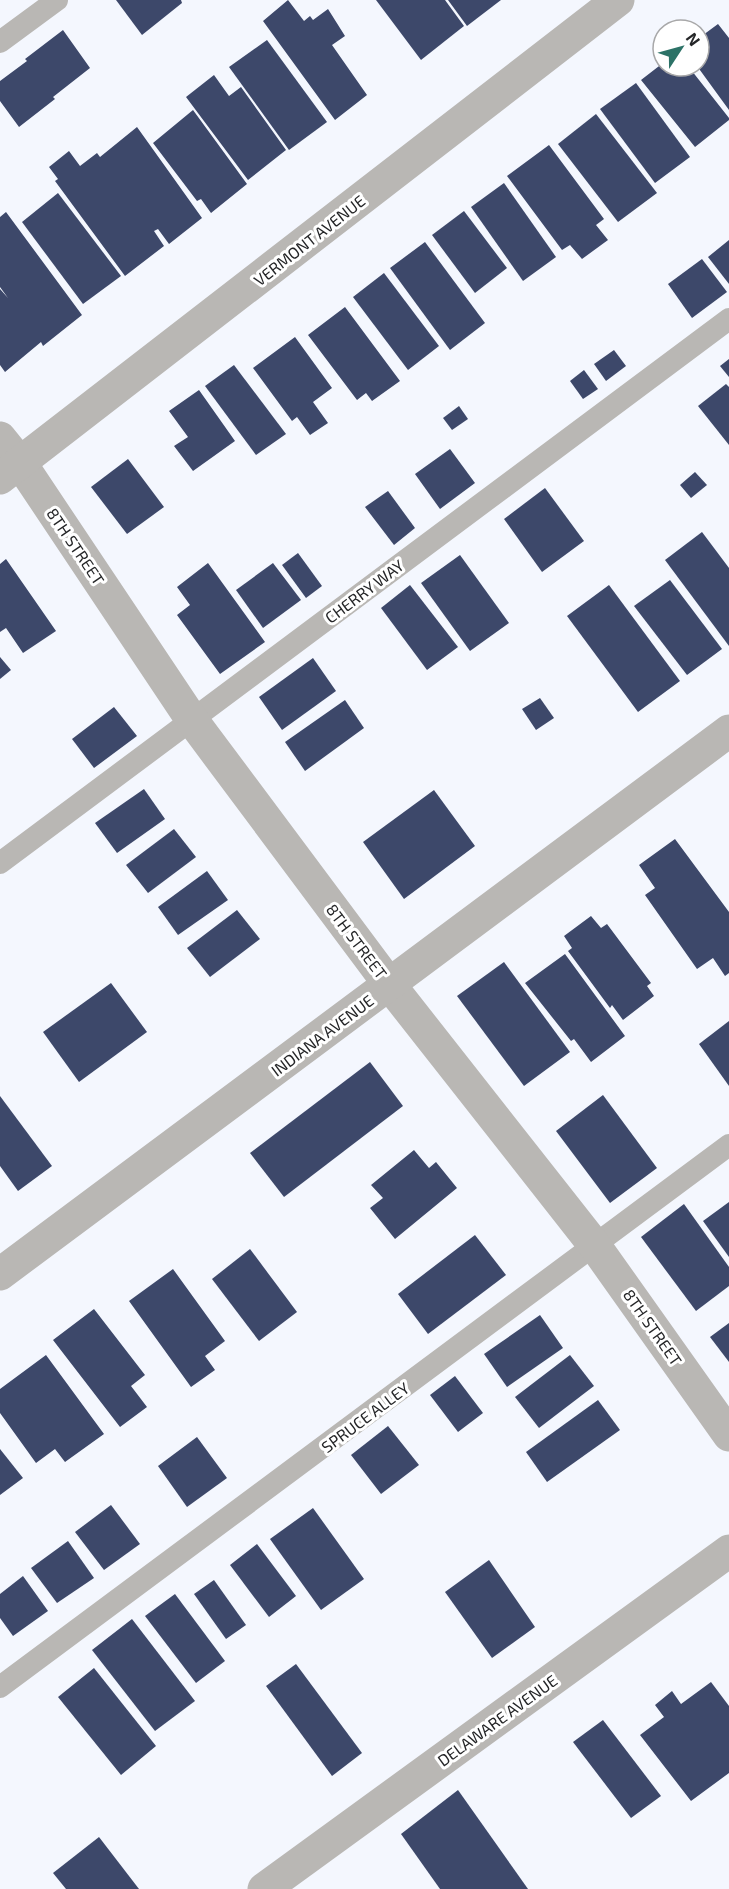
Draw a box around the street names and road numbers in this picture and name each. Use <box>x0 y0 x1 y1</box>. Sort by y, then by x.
street label: VERMONT AVENUE <box>250 191 368 289</box>
street label: 8TH STREET <box>43 504 109 588</box>
street label: CHERRY WAY <box>321 555 407 627</box>
street label: 8TH STREET <box>323 900 391 982</box>
street label: INDIANA AVENUE <box>267 990 377 1080</box>
street label: 8TH STREET <box>620 1285 686 1369</box>
street label: SPRUCE ALLEY <box>317 1378 413 1456</box>
street label: DELAWARE AVENUE <box>433 1670 561 1770</box>

